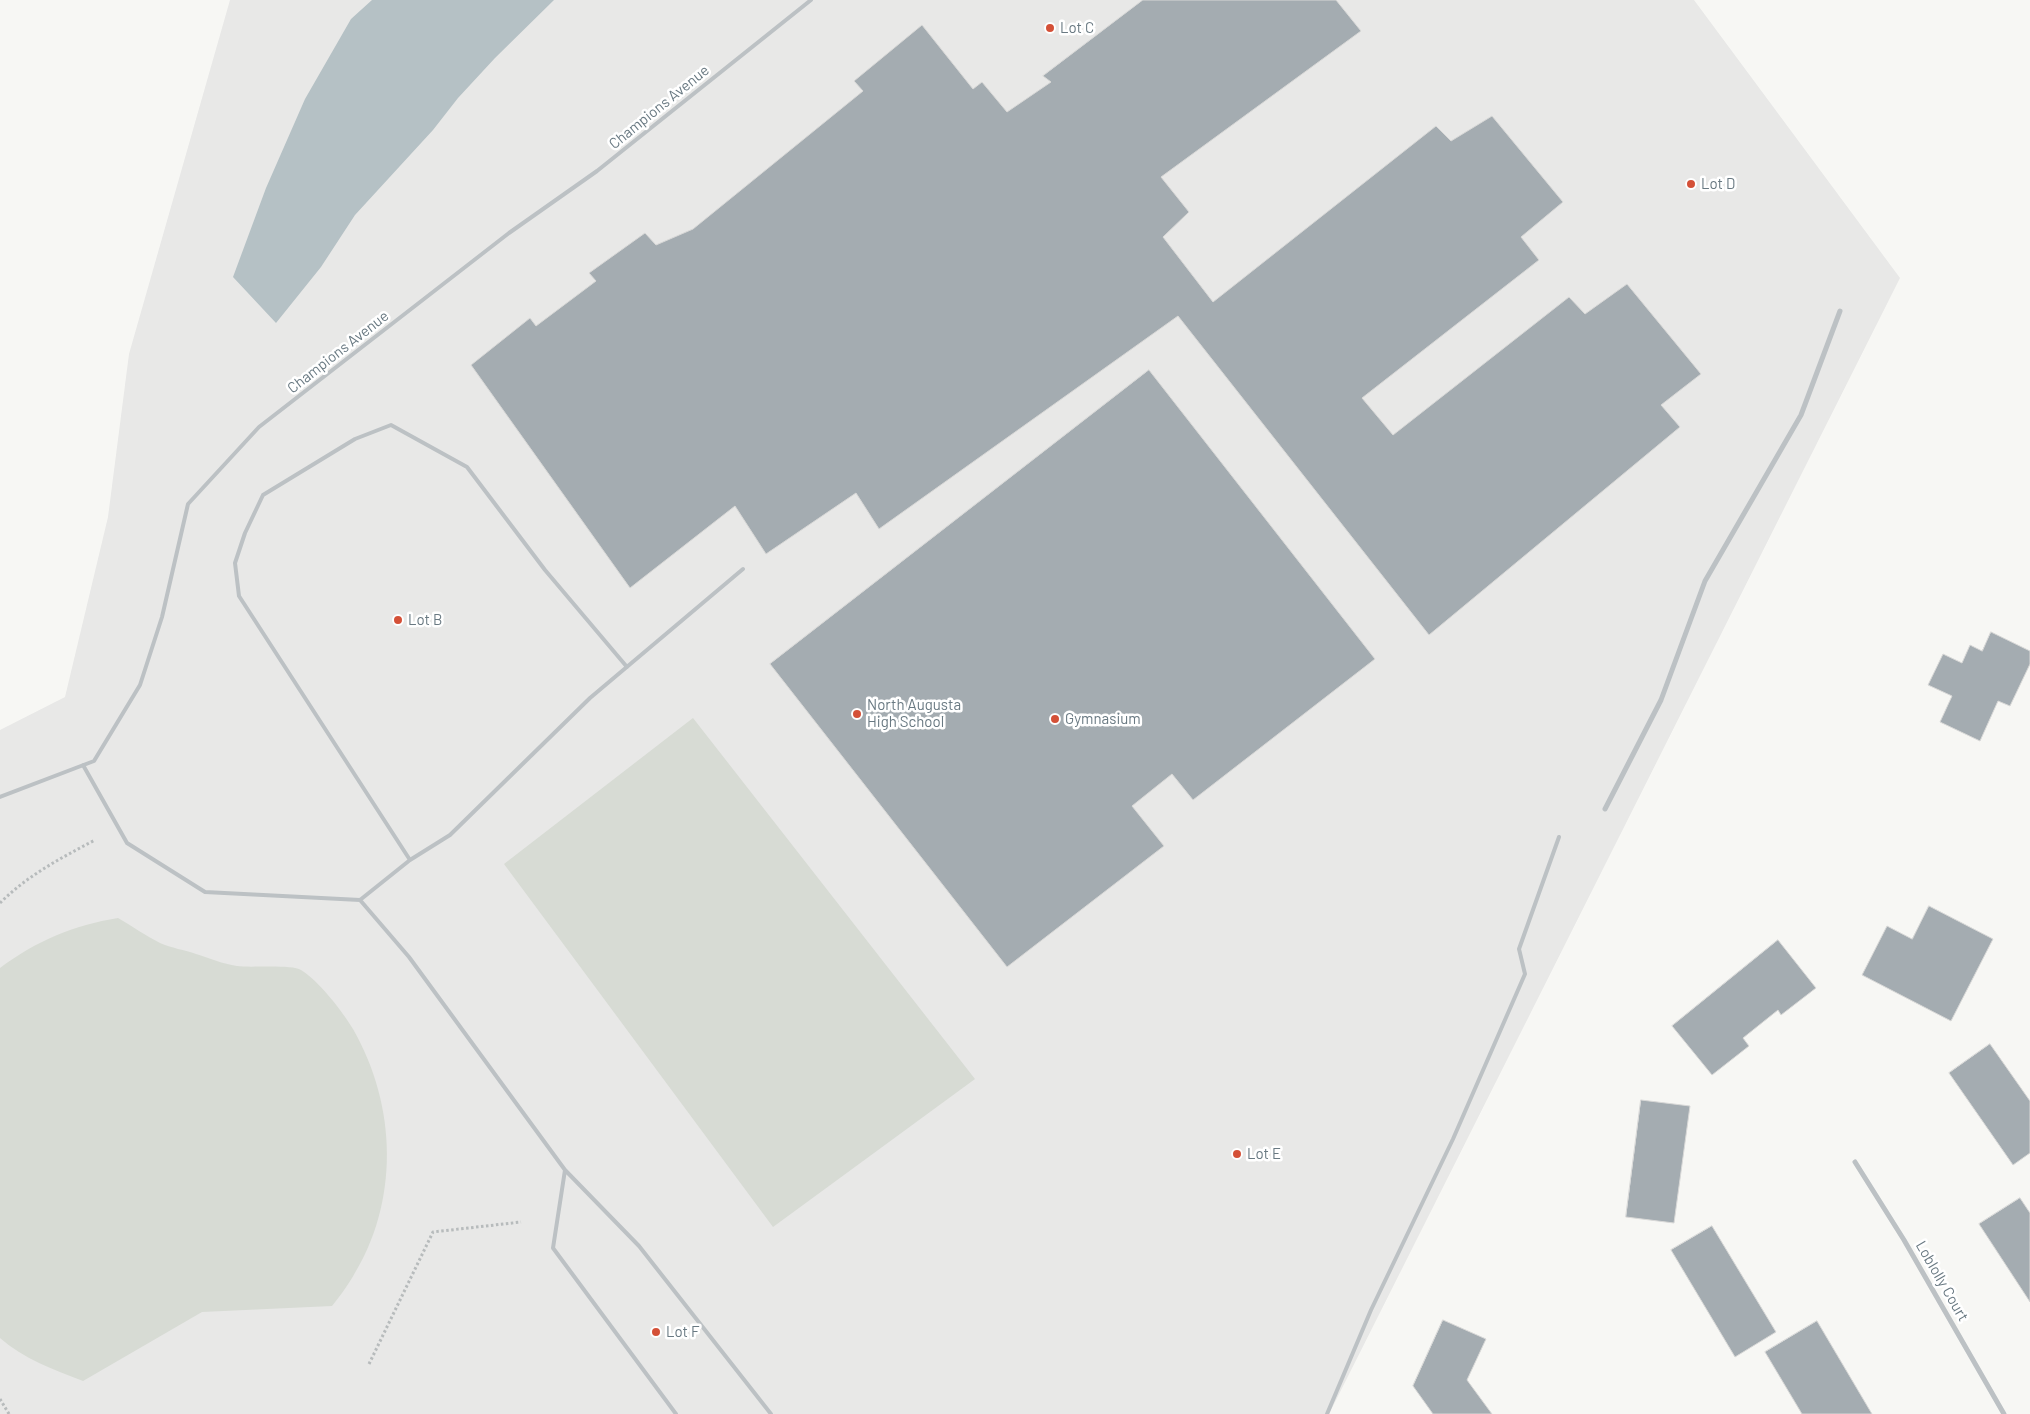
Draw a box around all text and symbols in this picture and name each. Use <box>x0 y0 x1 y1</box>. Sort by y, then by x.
place label: Lot C <box>1060 19 1094 37</box>
marker: Lot C <box>1044 22 1056 34</box>
street label: Champions Avenue <box>605 61 713 153</box>
place label: Lot D <box>1701 175 1735 193</box>
marker: Lot D <box>1685 178 1697 190</box>
street label: Champions Avenue <box>284 307 392 397</box>
place label: Lot B <box>408 611 442 629</box>
marker: Lot B <box>392 614 404 626</box>
place label: North Augusta High School <box>867 696 961 731</box>
marker: North Augusta High School <box>851 708 863 720</box>
place label: Gymnasium <box>1065 710 1141 728</box>
marker: Gymnasium <box>1049 713 1061 725</box>
place label: Lot E <box>1247 1145 1281 1163</box>
marker: Lot E <box>1231 1148 1243 1160</box>
street label: Loblolly Court <box>1912 1238 1972 1324</box>
place label: Lot F <box>666 1323 700 1341</box>
marker: Lot F <box>650 1326 662 1338</box>

